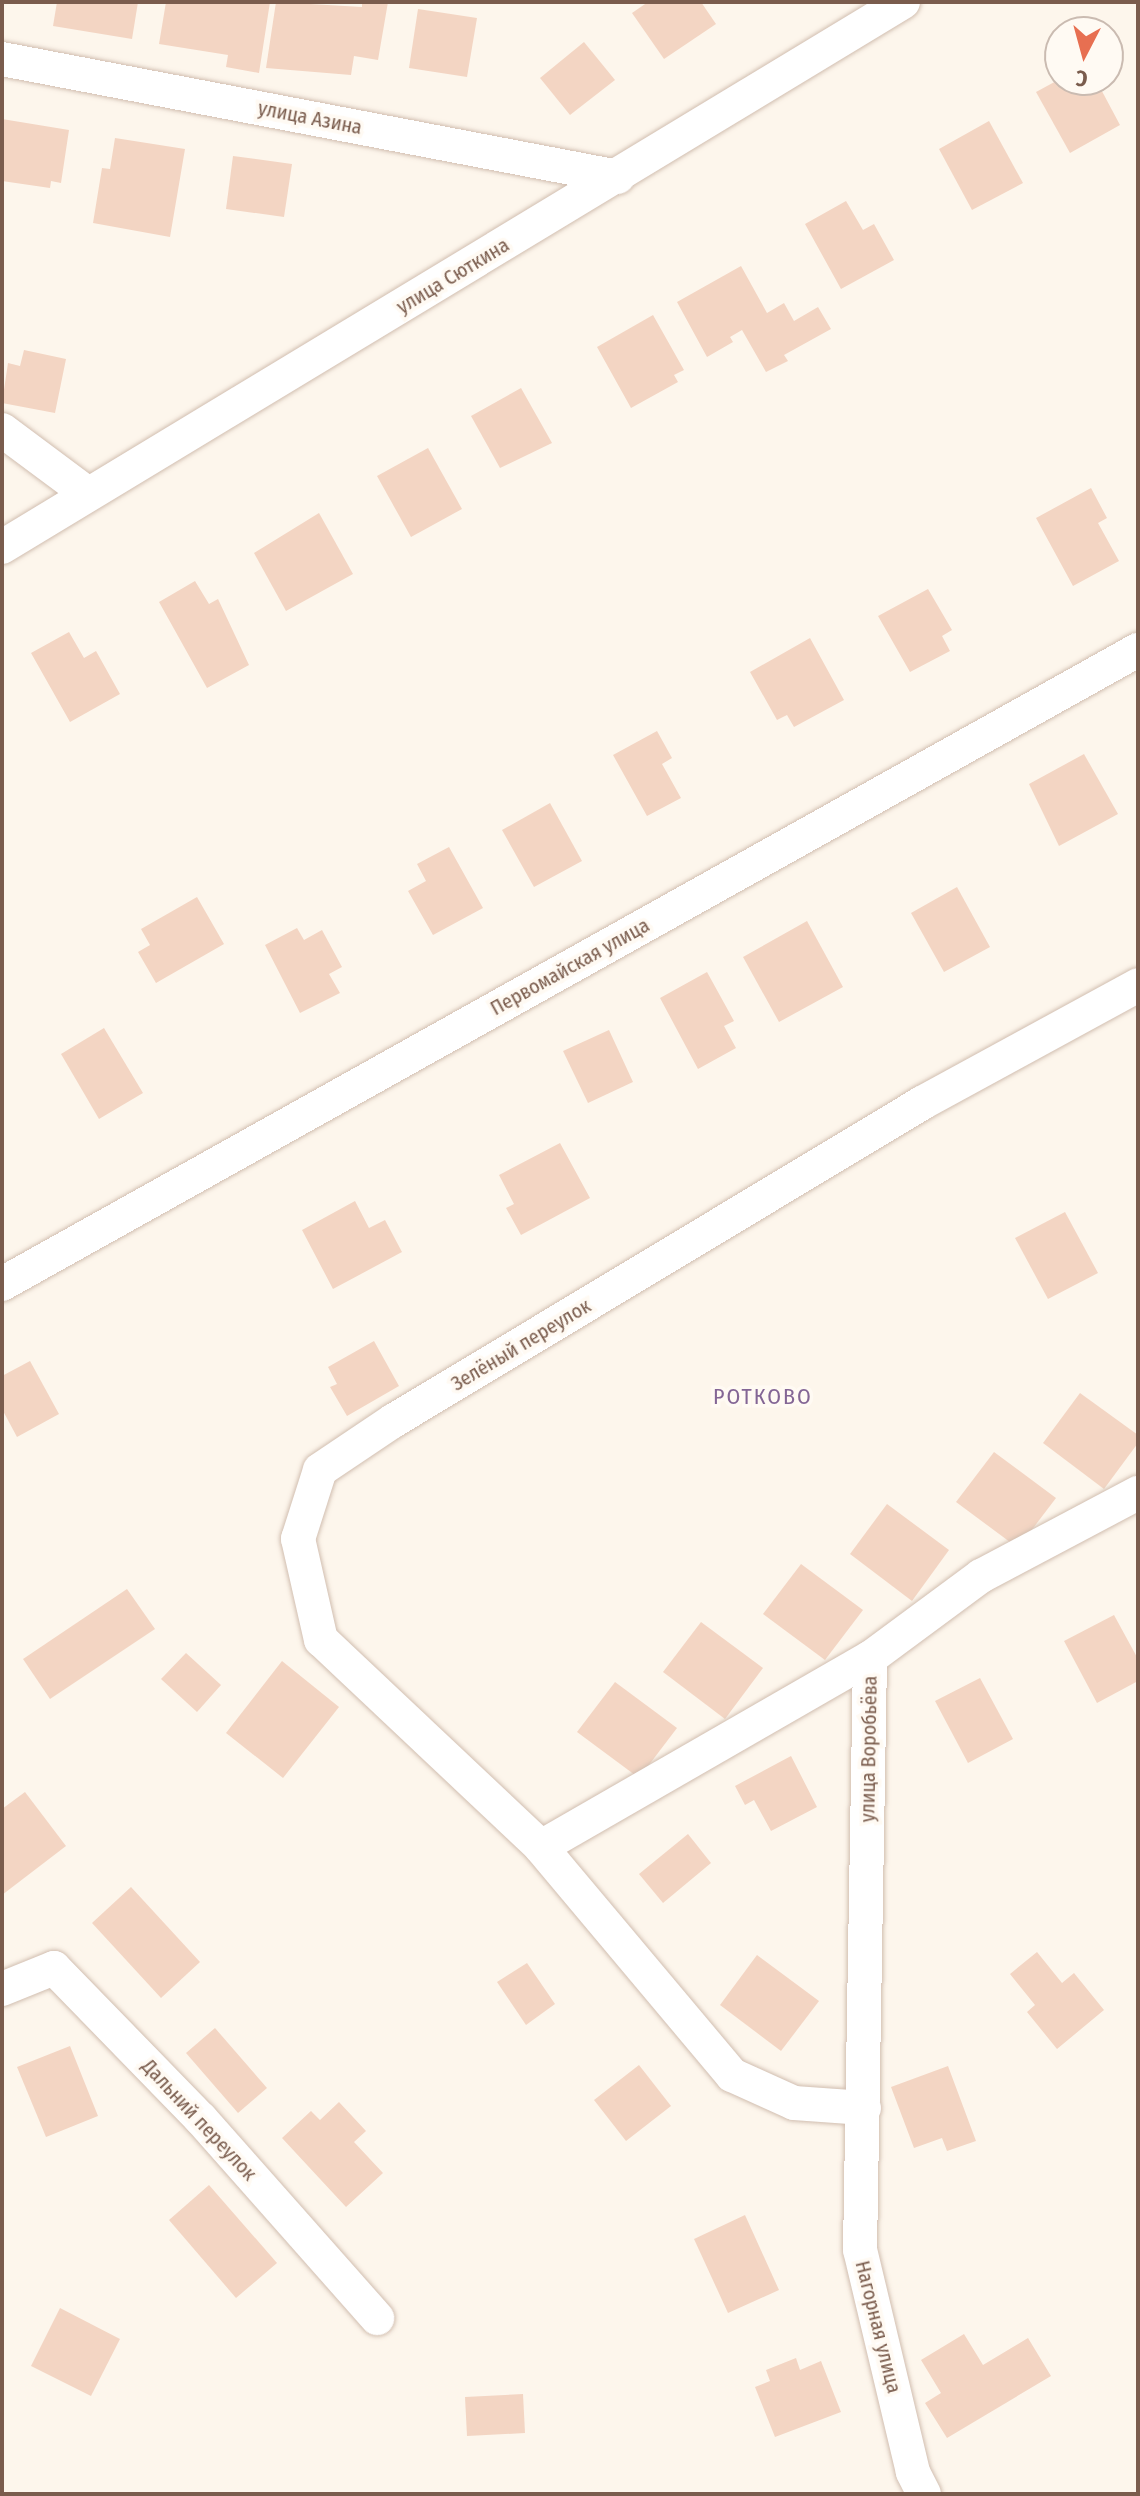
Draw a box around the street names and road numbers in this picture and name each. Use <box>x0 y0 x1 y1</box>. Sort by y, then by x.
street label: улица Азина <box>256 96 364 140</box>
street label: улица Сюткина <box>392 233 514 319</box>
street label: Первомайская улица <box>486 913 654 1021</box>
street label: Зелёный переулок <box>447 1294 595 1396</box>
street label: улица Воробьёва <box>856 1676 882 1822</box>
street label: Дальний переулок <box>137 2054 261 2186</box>
street label: Нагорная улица <box>850 2258 906 2396</box>

